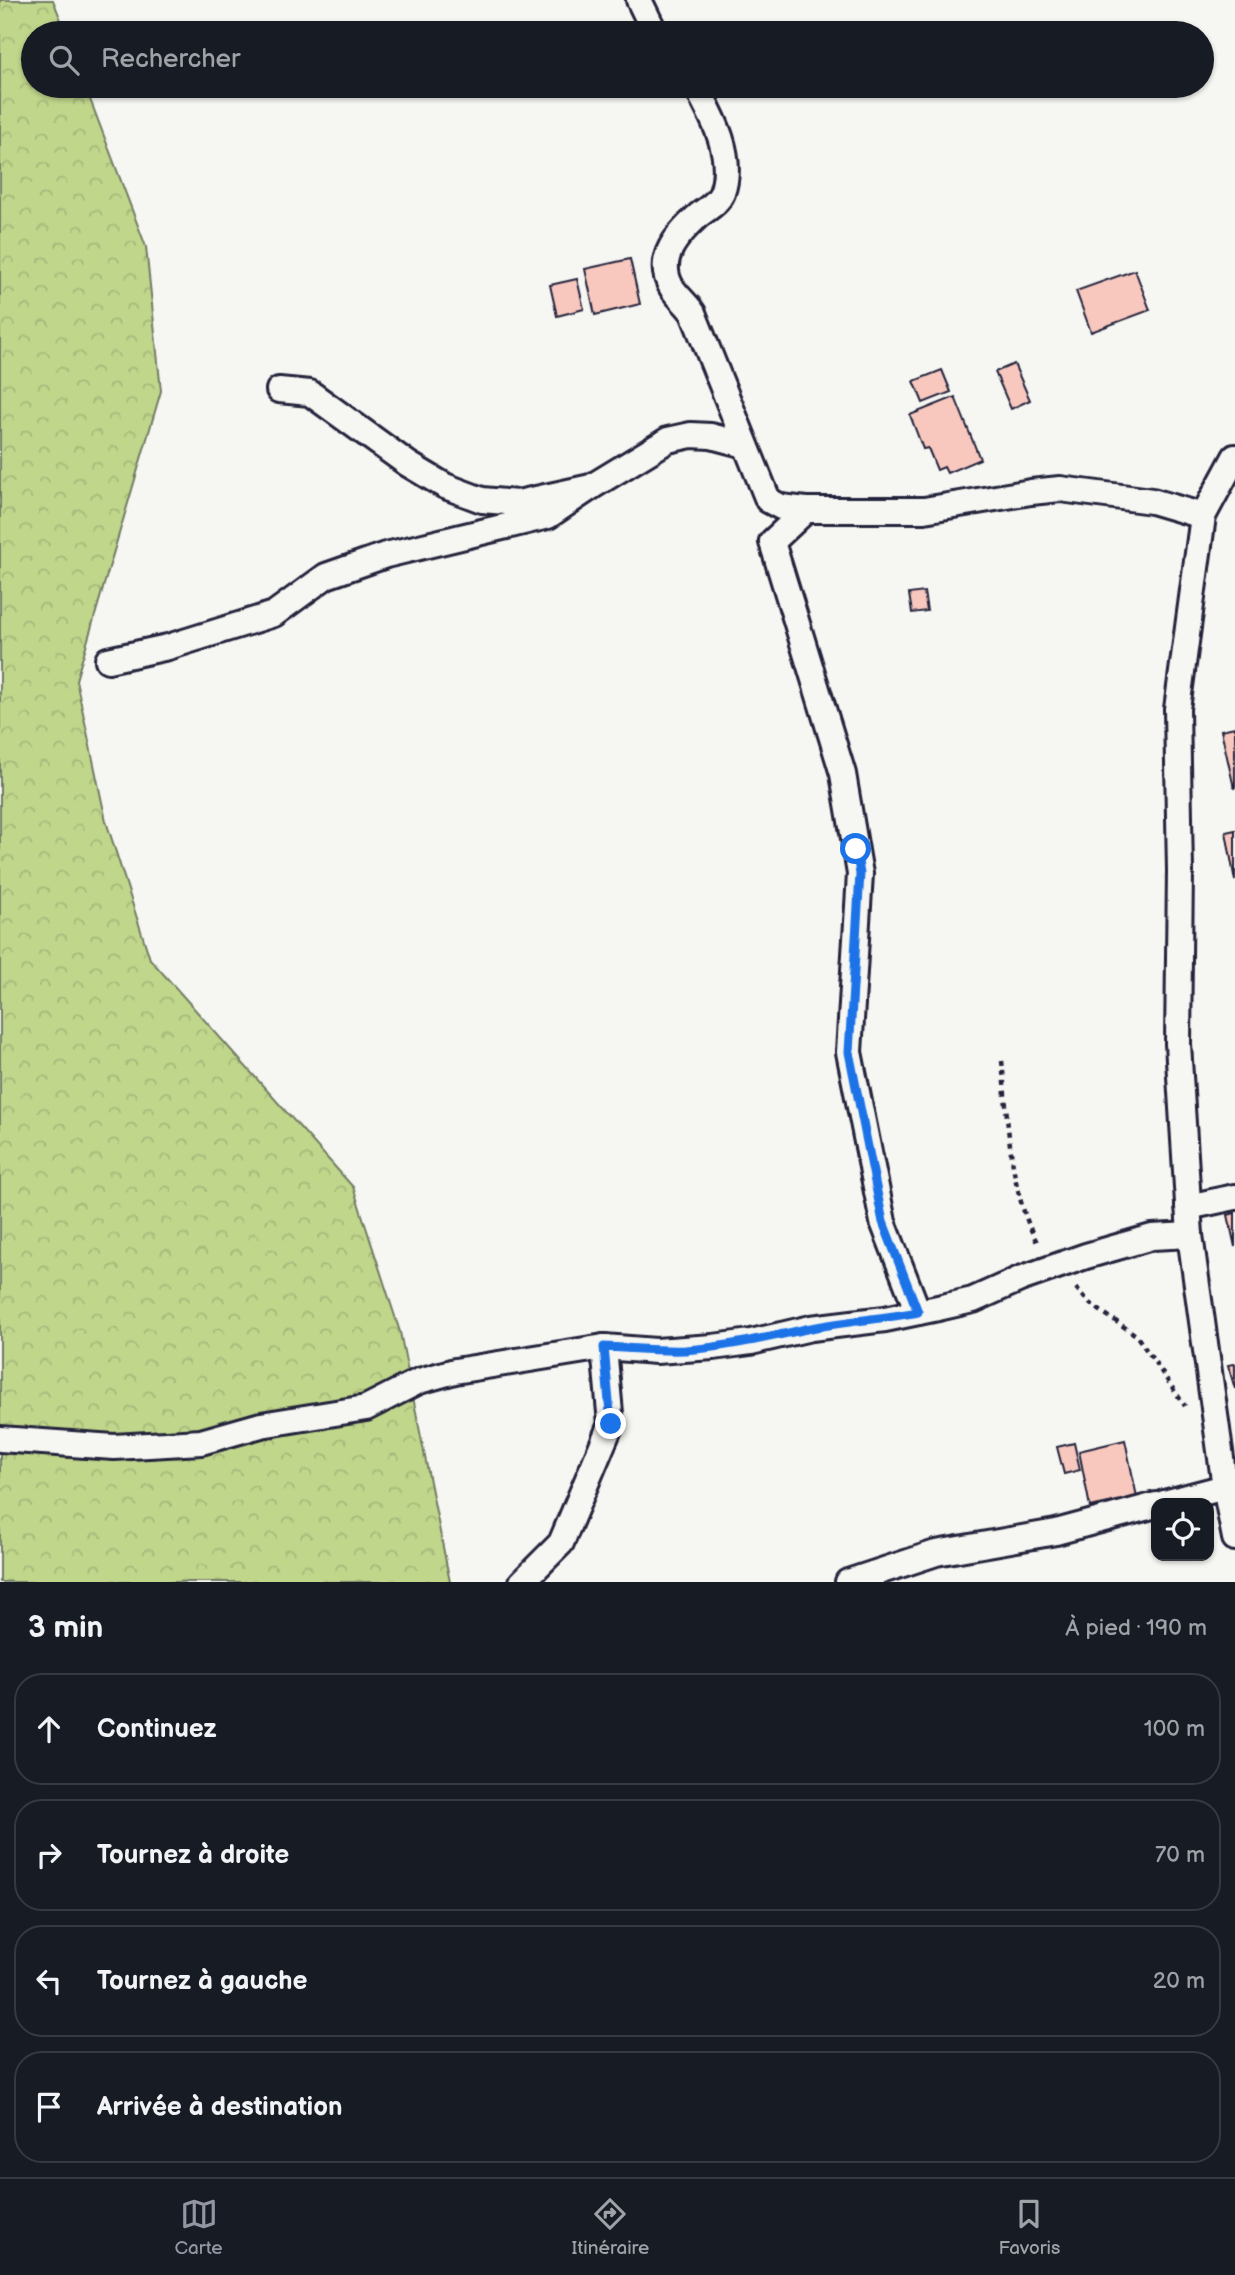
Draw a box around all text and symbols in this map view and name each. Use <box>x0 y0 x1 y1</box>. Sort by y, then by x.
search box <box>21 21 1214 98</box>
icon: search <box>45 41 83 79</box>
text: Rechercher <box>101 44 240 75</box>
route start <box>840 833 871 864</box>
route end <box>595 1408 626 1439</box>
map controls <box>1151 1498 1214 1561</box>
button: locate <box>1151 1498 1214 1561</box>
text: 3 min <box>28 1610 103 1646</box>
text: À pied · 190 m <box>1065 1614 1207 1642</box>
icon: ahead <box>30 1710 68 1748</box>
text: Continuez <box>97 1714 217 1745</box>
text: 100 m <box>1144 1715 1205 1743</box>
icon: right <box>30 1836 68 1874</box>
text: Tournez à droite <box>97 1840 289 1871</box>
text: 70 m <box>1155 1841 1205 1869</box>
icon: left <box>30 1962 68 2000</box>
text: Tournez à gauche <box>97 1966 308 1997</box>
text: 20 m <box>1153 1967 1205 1995</box>
icon: arrive <box>30 2088 68 2126</box>
text: Arrivée à destination <box>97 2092 343 2123</box>
tab: Carte <box>175 2195 222 2260</box>
tab: Itinéraire <box>572 2195 649 2260</box>
tab: Favoris <box>998 2195 1060 2260</box>

